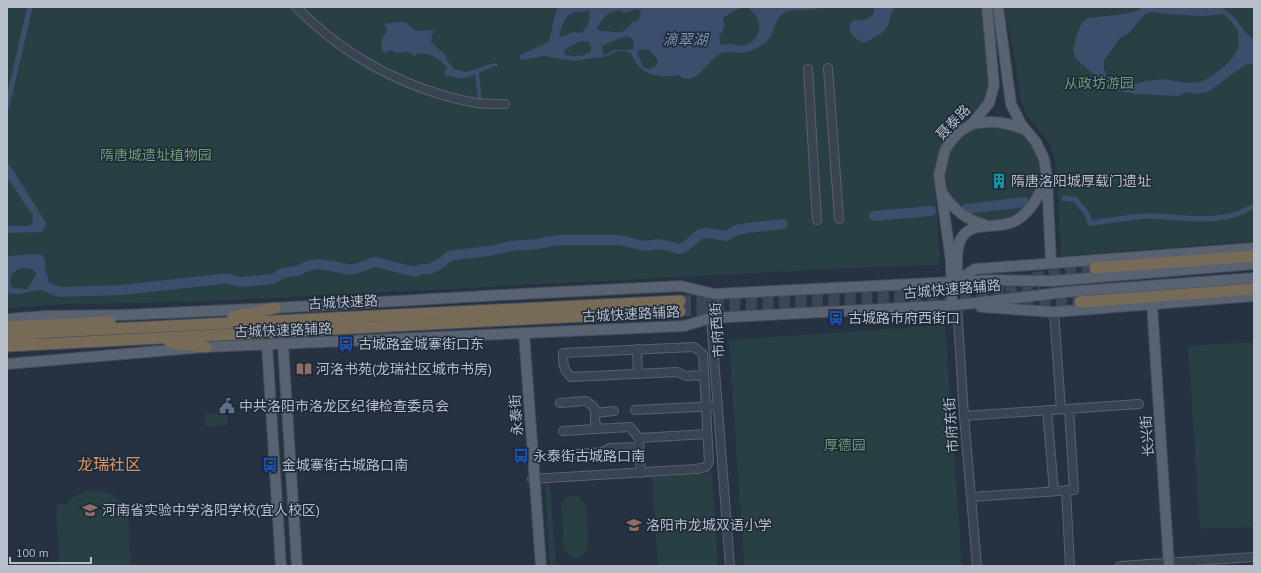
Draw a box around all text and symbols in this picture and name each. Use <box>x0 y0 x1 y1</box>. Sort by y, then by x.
water label: 滴翠湖 <box>662 30 709 49</box>
park label: 从政坊游园 <box>1064 74 1134 92</box>
street label: 聂泰路 <box>932 101 974 143</box>
park label: 隋唐城遗址植物园 <box>100 146 212 164</box>
building icon: 隋唐洛阳城厚载门遗址 <box>990 172 1008 190</box>
place label: 隋唐洛阳城厚载门遗址 <box>1011 172 1151 190</box>
street label: 古城快速路辅路 <box>902 276 1002 302</box>
street label: 古城快速路 <box>308 291 378 313</box>
street label: 市府西街 <box>706 301 728 359</box>
street label: 古城快速路辅路 <box>582 302 680 326</box>
bus stop icon: 古城路市府西街口 <box>827 309 845 327</box>
place label: 古城路市府西街口 <box>848 309 960 327</box>
street label: 古城快速路辅路 <box>234 319 332 341</box>
bus stop icon: 古城路金城寨街口东 <box>337 335 355 353</box>
place label: 古城路金城寨街口东 <box>358 335 484 353</box>
library icon: 河洛书苑(龙瑞社区城市书房) <box>295 360 313 378</box>
place label: 河洛书苑(龙瑞社区城市书房) <box>316 360 492 378</box>
street label: 永泰街 <box>506 393 526 437</box>
street label: 市府东街 <box>940 396 962 454</box>
public building icon: 中共洛阳市洛龙区纪律检查委员会 <box>218 397 236 415</box>
place label: 中共洛阳市洛龙区纪律检查委员会 <box>239 397 449 415</box>
street label: 长兴街 <box>1137 414 1157 458</box>
park label: 厚德园 <box>824 436 866 454</box>
bus stop icon: 永泰街古城路口南 <box>512 447 530 465</box>
place label: 永泰街古城路口南 <box>533 447 645 465</box>
district label: 龙瑞社区 <box>77 454 141 474</box>
bus stop icon: 金城寨街古城路口南 <box>261 456 279 474</box>
place label: 金城寨街古城路口南 <box>282 456 408 474</box>
school or university icon: 河南省实验中学洛阳学校(宜人校区) <box>81 501 99 519</box>
place label: 河南省实验中学洛阳学校(宜人校区) <box>102 501 320 519</box>
school or university icon: 洛阳市龙城双语小学 <box>625 516 643 534</box>
place label: 洛阳市龙城双语小学 <box>646 516 772 534</box>
scale bar <box>10 539 91 565</box>
text: 100 m <box>16 545 49 560</box>

